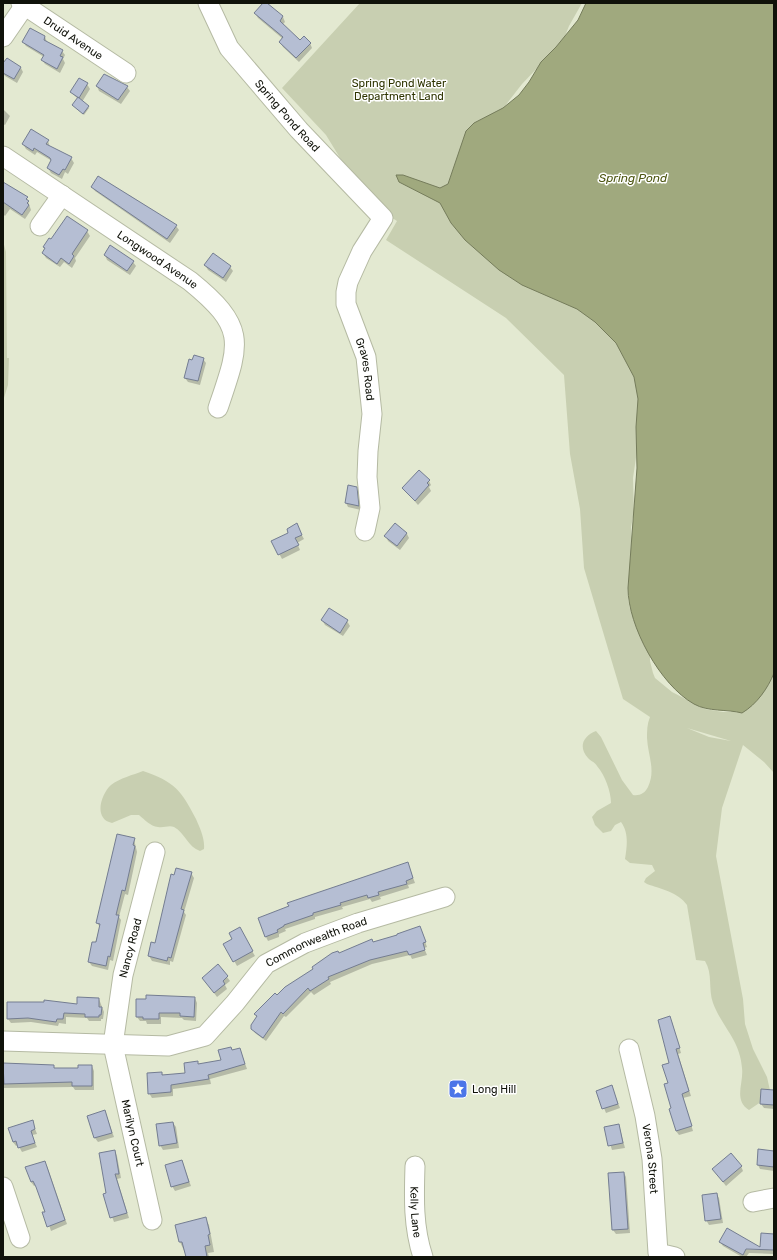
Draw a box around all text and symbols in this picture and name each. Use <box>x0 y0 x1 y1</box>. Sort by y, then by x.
street label: Druid Avenue <box>41 14 105 63</box>
street label: Spring Pond Road <box>252 77 322 155</box>
park label: Spring Pond Water Department Land <box>352 77 447 103</box>
water label: Spring Pond <box>599 171 668 185</box>
street label: Longwood Avenue <box>114 228 200 292</box>
street label: Graves Road <box>352 336 377 401</box>
street label: Commonwealth Road <box>264 915 369 970</box>
street label: Nancy Road <box>117 917 144 979</box>
place icon: Long Hill <box>447 1078 469 1100</box>
place label: Long Hill <box>472 1083 516 1096</box>
street label: Marilyn Court <box>118 1098 147 1169</box>
street label: Verona Street <box>639 1123 660 1195</box>
street label: Kelly Lane <box>407 1186 424 1239</box>

